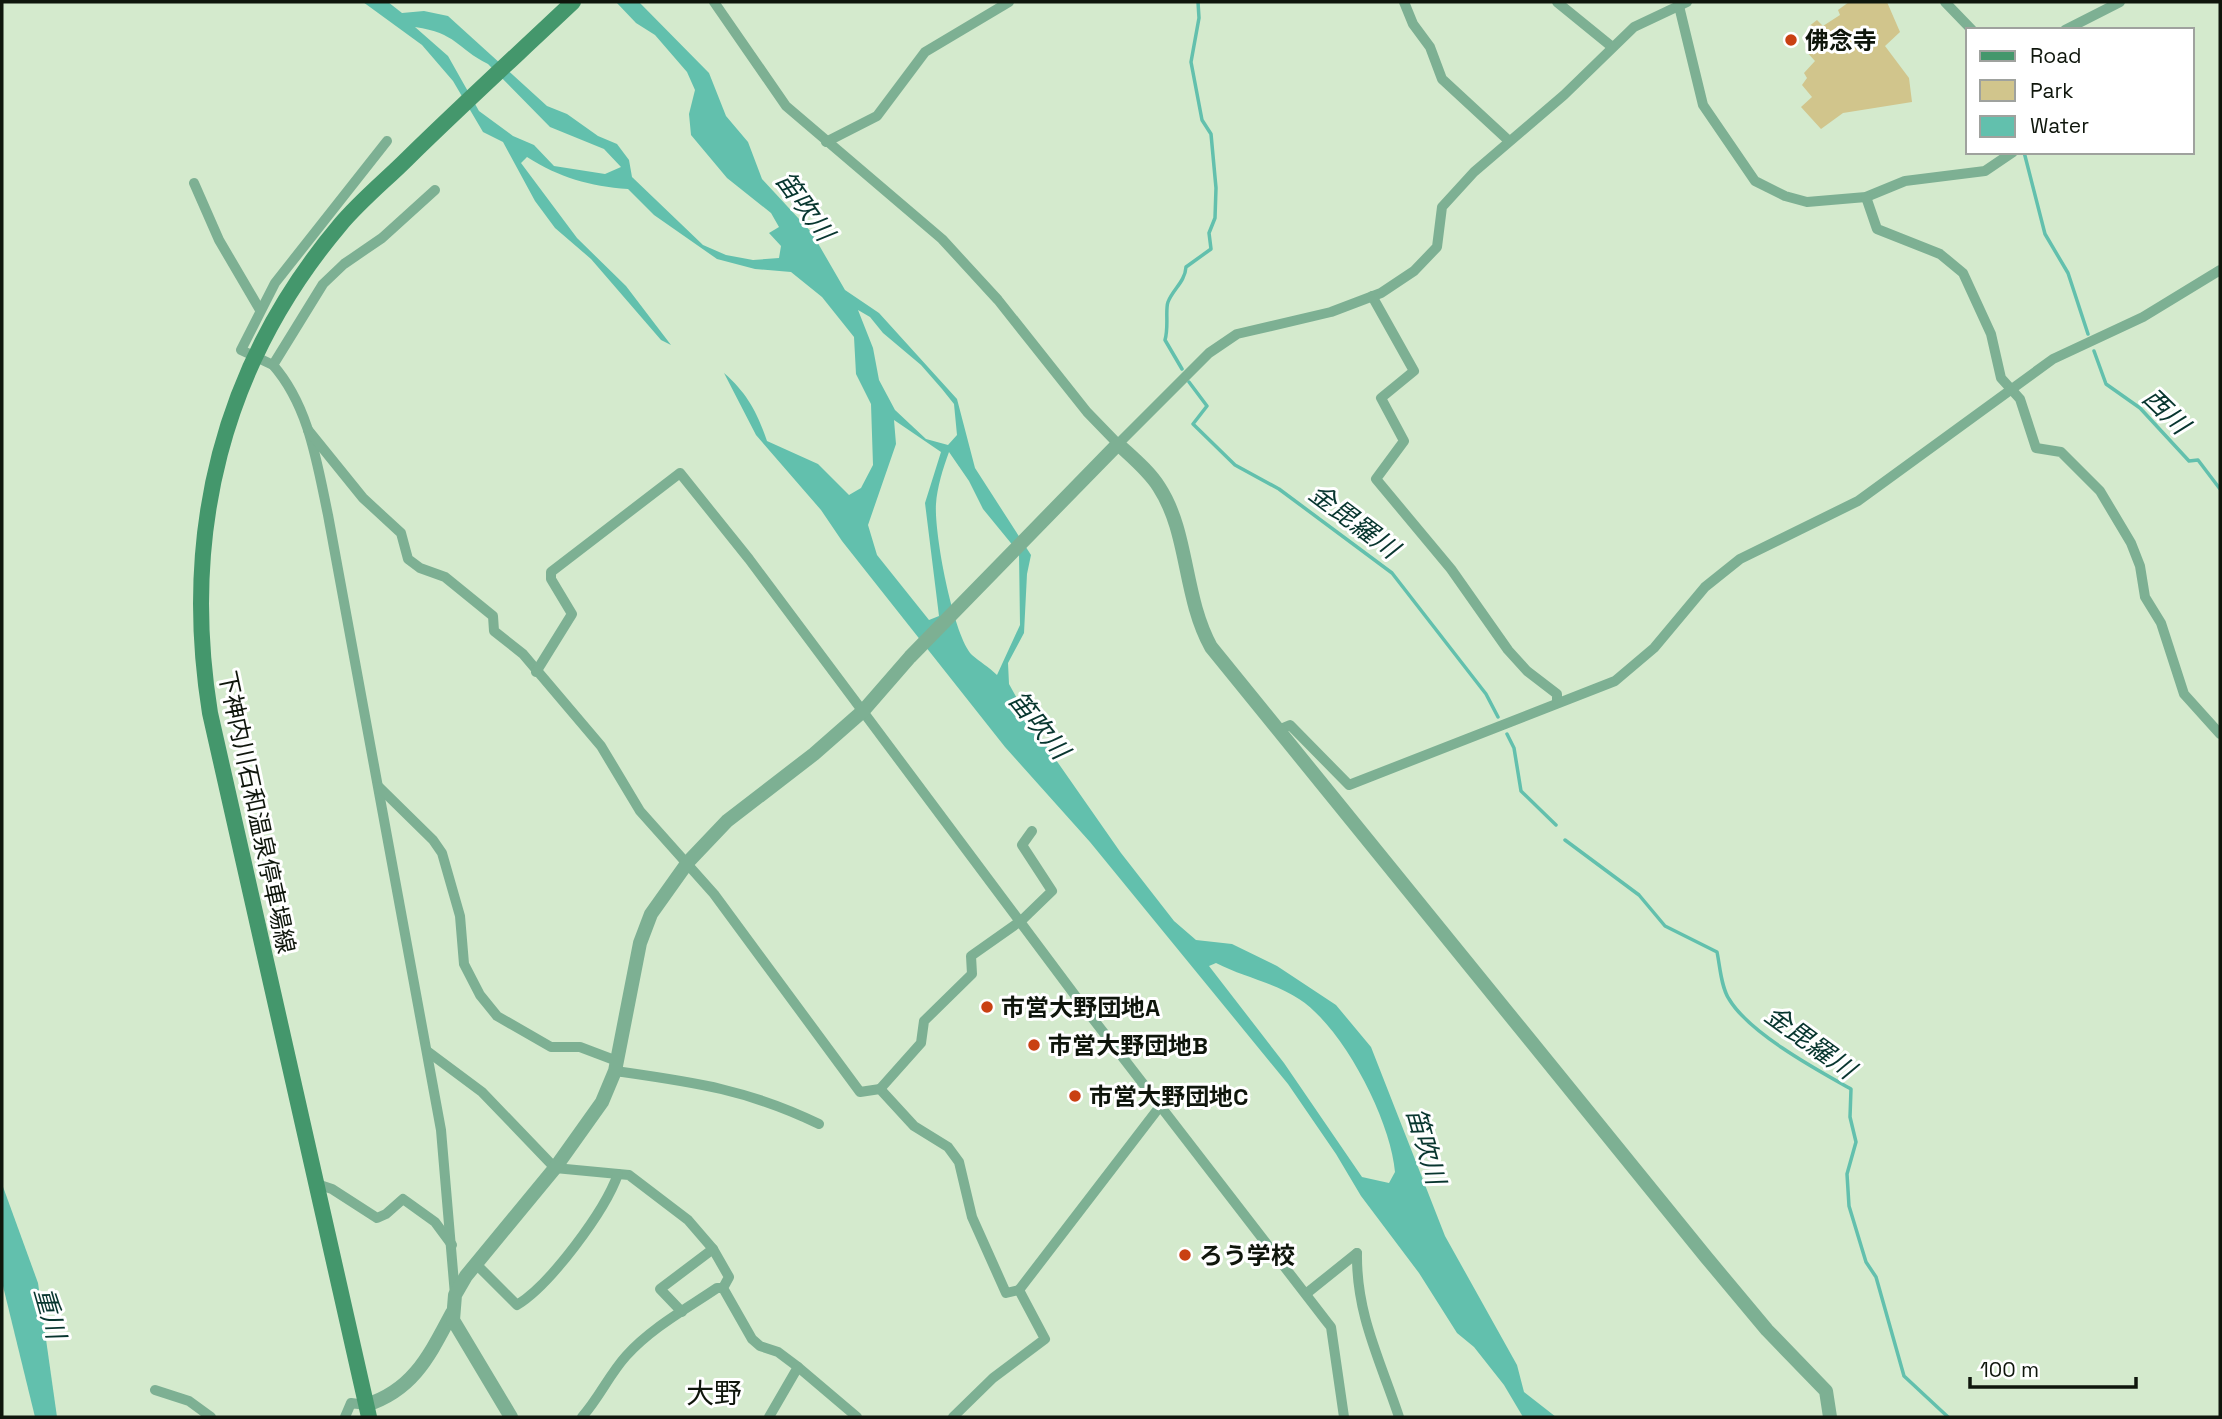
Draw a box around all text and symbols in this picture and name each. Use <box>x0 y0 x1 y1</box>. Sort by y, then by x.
place label: 佛念寺 <box>1805 25 1877 56</box>
legend <box>1966 28 2194 154</box>
marker: 佛念寺 <box>1783 32 1799 48</box>
text: Road <box>2030 42 2082 69</box>
text: Park <box>2030 77 2074 104</box>
text: Water <box>2030 112 2089 139</box>
water label: 笛吹川 <box>768 164 843 250</box>
water label: 西川 <box>2135 381 2199 443</box>
water label: 金毘羅川 <box>1302 476 1408 568</box>
street label: 下神内川石和温泉停車場線 <box>212 668 302 956</box>
water label: 笛吹川 <box>1001 684 1079 768</box>
place label: 市営大野団地A <box>1001 992 1160 1023</box>
water label: 金毘羅川 <box>1758 998 1864 1088</box>
marker: 市営大野団地A <box>979 999 995 1015</box>
place label: 市営大野団地B <box>1048 1030 1208 1061</box>
marker: 市営大野団地B <box>1026 1037 1042 1053</box>
place label: 市営大野団地C <box>1089 1081 1248 1112</box>
marker: 市営大野団地C <box>1067 1088 1083 1104</box>
water label: 笛吹川 <box>1399 1104 1454 1191</box>
place label: ろう学校 <box>1199 1240 1295 1271</box>
marker: ろう学校 <box>1177 1247 1193 1263</box>
water label: 重川 <box>26 1283 74 1346</box>
scale bar <box>1970 1346 2136 1390</box>
text: 100 m <box>1980 1356 2039 1383</box>
district label: 大野 <box>686 1375 742 1411</box>

